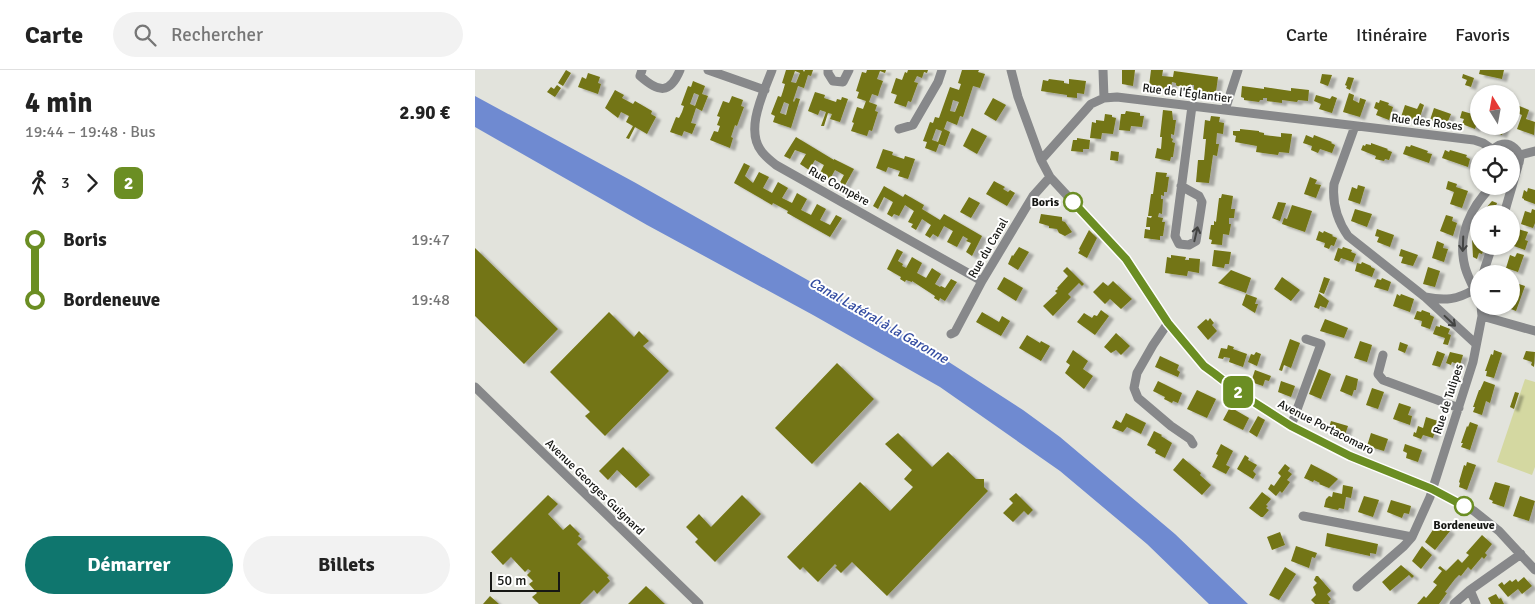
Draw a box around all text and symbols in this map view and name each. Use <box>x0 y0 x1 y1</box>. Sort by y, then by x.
search box <box>113 12 463 57</box>
text: Carte <box>25 20 83 50</box>
icon: search <box>131 21 159 49</box>
text: Rechercher <box>171 23 263 47</box>
text: Carte <box>1286 24 1328 46</box>
text: Itinéraire <box>1356 24 1427 46</box>
text: Favoris <box>1455 24 1510 46</box>
street label: Rue de l'Églantier <box>1141 81 1233 106</box>
north arrow <box>1470 85 1520 135</box>
map controls <box>1470 85 1520 315</box>
text: 4 min <box>25 86 93 120</box>
text: 2.90 € <box>399 101 450 125</box>
street label: Rue des Roses <box>1390 111 1464 134</box>
text: 19:44 – 19:48 · Bus <box>25 122 156 142</box>
button: locate <box>1470 145 1520 195</box>
street label: Rue Compère <box>806 163 872 209</box>
icon: walk <box>25 169 53 197</box>
icon: forward <box>78 169 106 197</box>
text: 2 <box>124 172 133 194</box>
text: 3 <box>61 173 70 193</box>
marker: Boris <box>1063 192 1083 212</box>
place label: Boris <box>1031 195 1060 210</box>
button: + <box>1470 205 1520 255</box>
street label: Rue du Canal <box>965 215 1012 281</box>
one-way arrow <box>1192 226 1202 242</box>
text: Boris <box>63 228 107 252</box>
text: 19:47 <box>411 230 450 250</box>
one-way arrow <box>1459 235 1468 251</box>
button: − <box>1470 265 1520 315</box>
water label: Canal Latéral à la Garonne <box>806 274 952 368</box>
text: Bordeneuve <box>63 288 160 312</box>
text: 19:48 <box>411 290 450 310</box>
one-way arrow <box>1444 315 1457 327</box>
street label: Rue de Tulipes <box>1430 362 1467 436</box>
line badge: 2 <box>1222 376 1254 408</box>
text: 2 <box>1233 381 1243 403</box>
street label: Avenue Portacomaro <box>1275 397 1376 458</box>
street label: Avenue Georges Guignard <box>542 436 647 539</box>
marker: Bordeneuve <box>1454 496 1474 516</box>
place label: Bordeneuve <box>1433 518 1495 533</box>
button: Démarrer <box>25 536 233 594</box>
button: Billets <box>243 536 450 594</box>
scale bar <box>490 569 560 592</box>
text: 50 m <box>497 572 526 589</box>

